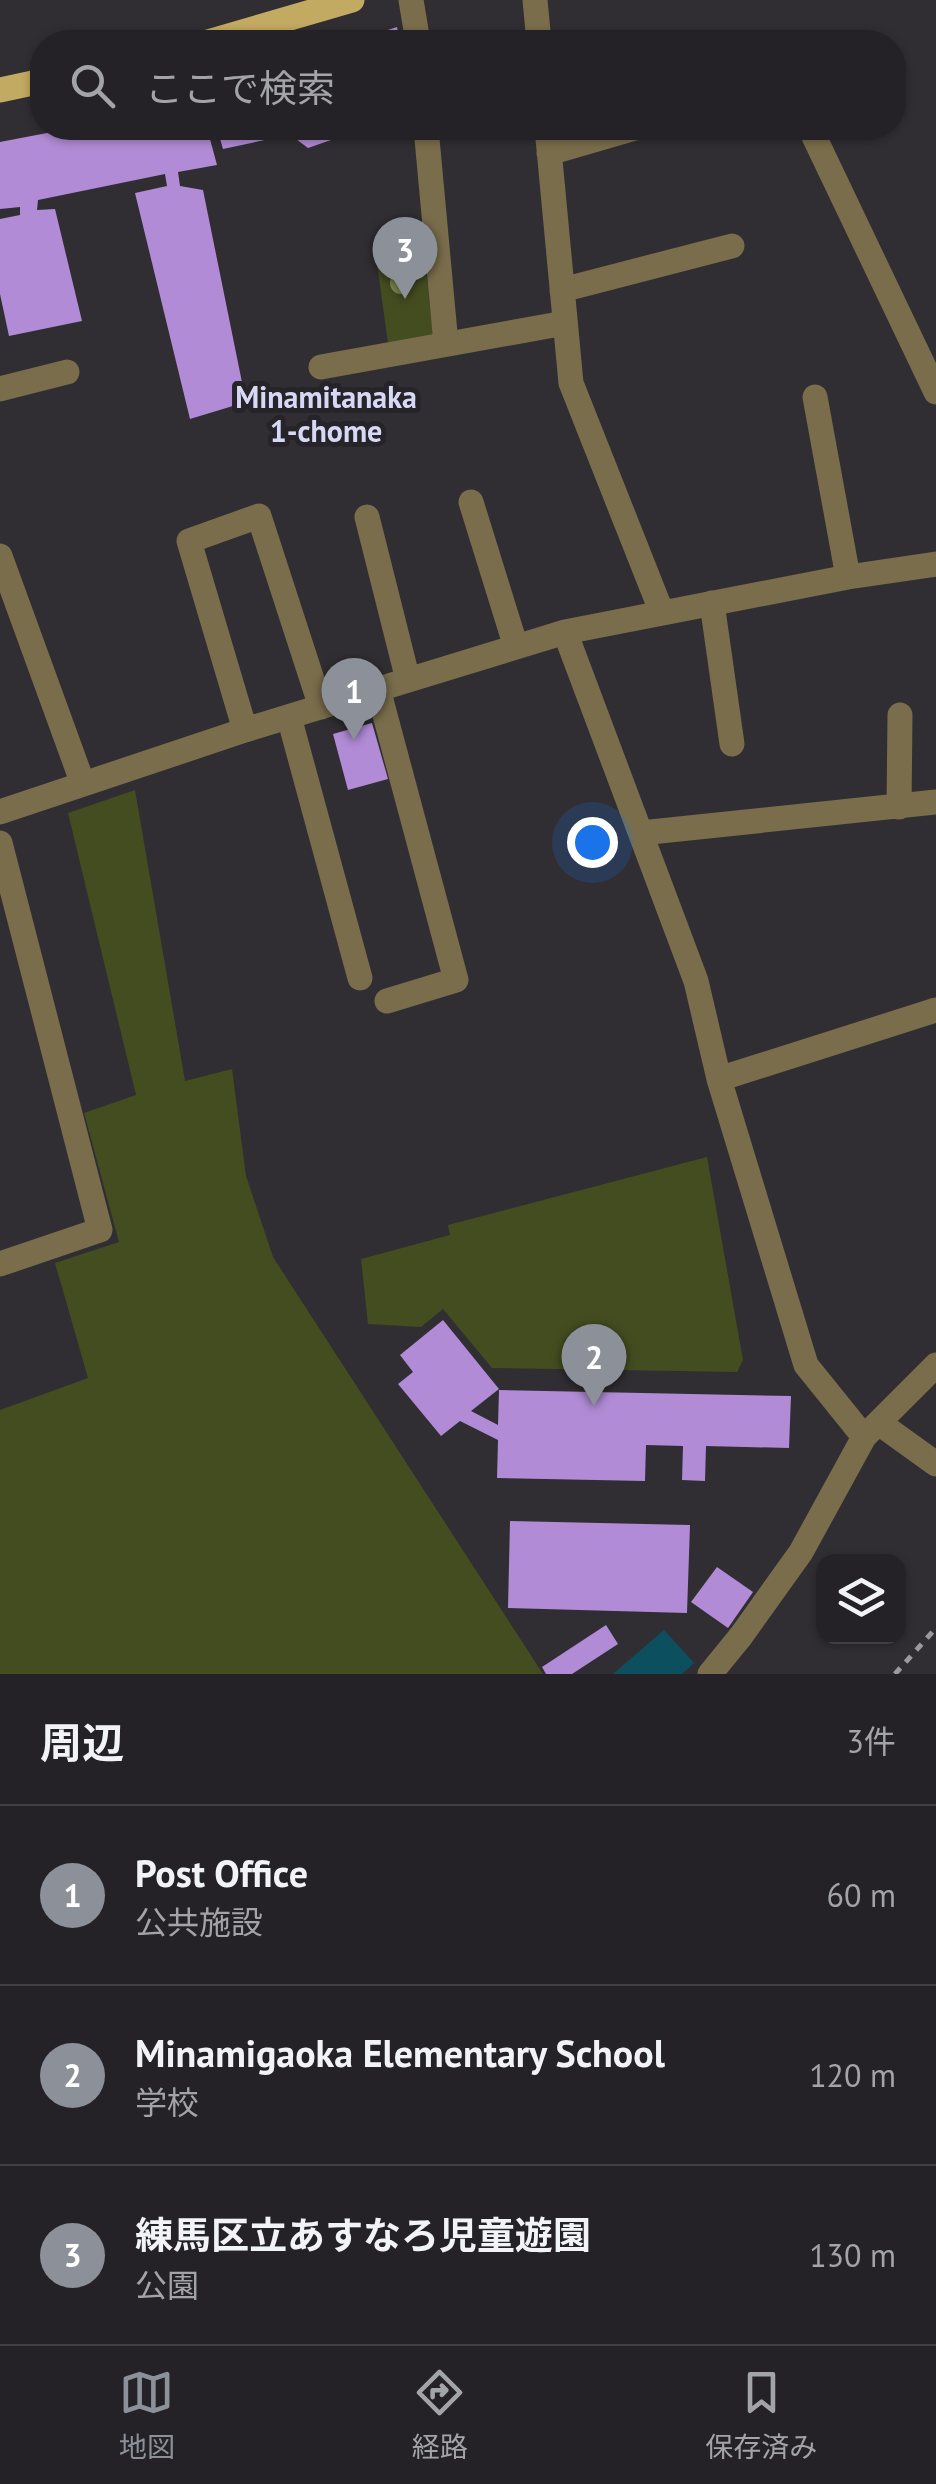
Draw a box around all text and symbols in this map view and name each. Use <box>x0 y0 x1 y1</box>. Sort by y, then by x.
search box <box>30 30 906 140</box>
icon: search <box>65 58 120 113</box>
text: ここで検索 <box>145 63 335 112</box>
pin: 3 <box>372 216 438 299</box>
district label: Minamitanaka 1-chome <box>235 377 417 450</box>
pin: 1 <box>322 658 386 740</box>
your location <box>567 817 618 868</box>
pin: 2 <box>562 1324 626 1406</box>
map controls <box>816 1554 906 1644</box>
button: layers <box>816 1554 906 1644</box>
text: 周辺 <box>40 1715 124 1770</box>
text: 3件 <box>847 1720 896 1762</box>
text: Post Office <box>135 1848 308 1897</box>
text: 1 <box>63 1874 82 1916</box>
text: 60 m <box>827 1874 896 1916</box>
text: 公共施設 <box>135 1901 263 1943</box>
text: Minamigaoka Elementary School <box>135 2028 665 2077</box>
text: 2 <box>63 2054 82 2096</box>
text: 120 m <box>809 2054 896 2096</box>
text: 学校 <box>135 2081 199 2123</box>
text: 練馬区立あすなろ児童遊園 <box>135 2210 591 2259</box>
text: 3 <box>63 2234 82 2276</box>
text: 130 m <box>809 2234 896 2276</box>
text: 公園 <box>135 2264 199 2306</box>
tab: 地図 <box>119 2365 175 2465</box>
tab: 経路 <box>412 2365 468 2465</box>
tab: 保存済み <box>705 2365 817 2465</box>

